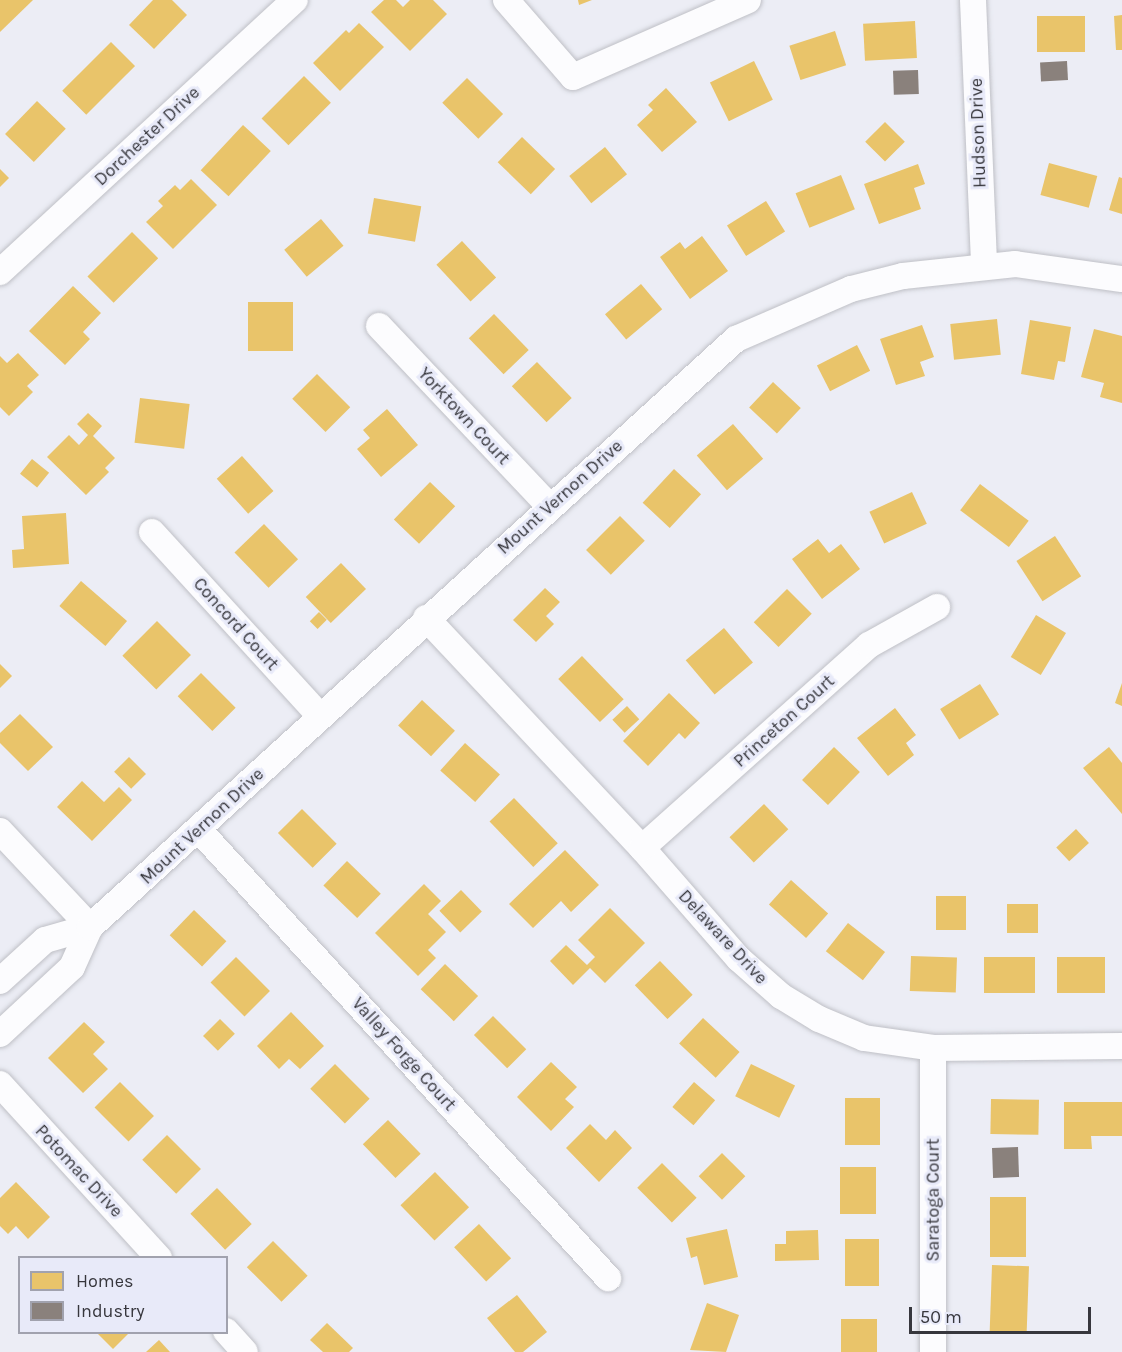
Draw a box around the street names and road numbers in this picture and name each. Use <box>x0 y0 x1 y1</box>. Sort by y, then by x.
street label: Hudson Drive <box>965 78 991 188</box>
street label: Dorchester Drive <box>90 82 204 190</box>
street label: Yorktown Court <box>413 363 515 469</box>
street label: Mount Vernon Drive <box>493 435 627 559</box>
street label: Concord Court <box>189 573 283 675</box>
street label: Princeton Court <box>729 670 839 772</box>
street label: Mount Vernon Drive <box>136 763 268 889</box>
street label: Delaware Drive <box>674 885 772 989</box>
street label: Valley Forge Court <box>347 993 461 1115</box>
street label: Potomac Drive <box>31 1120 127 1222</box>
street label: Saratoga Court <box>922 1138 944 1262</box>

